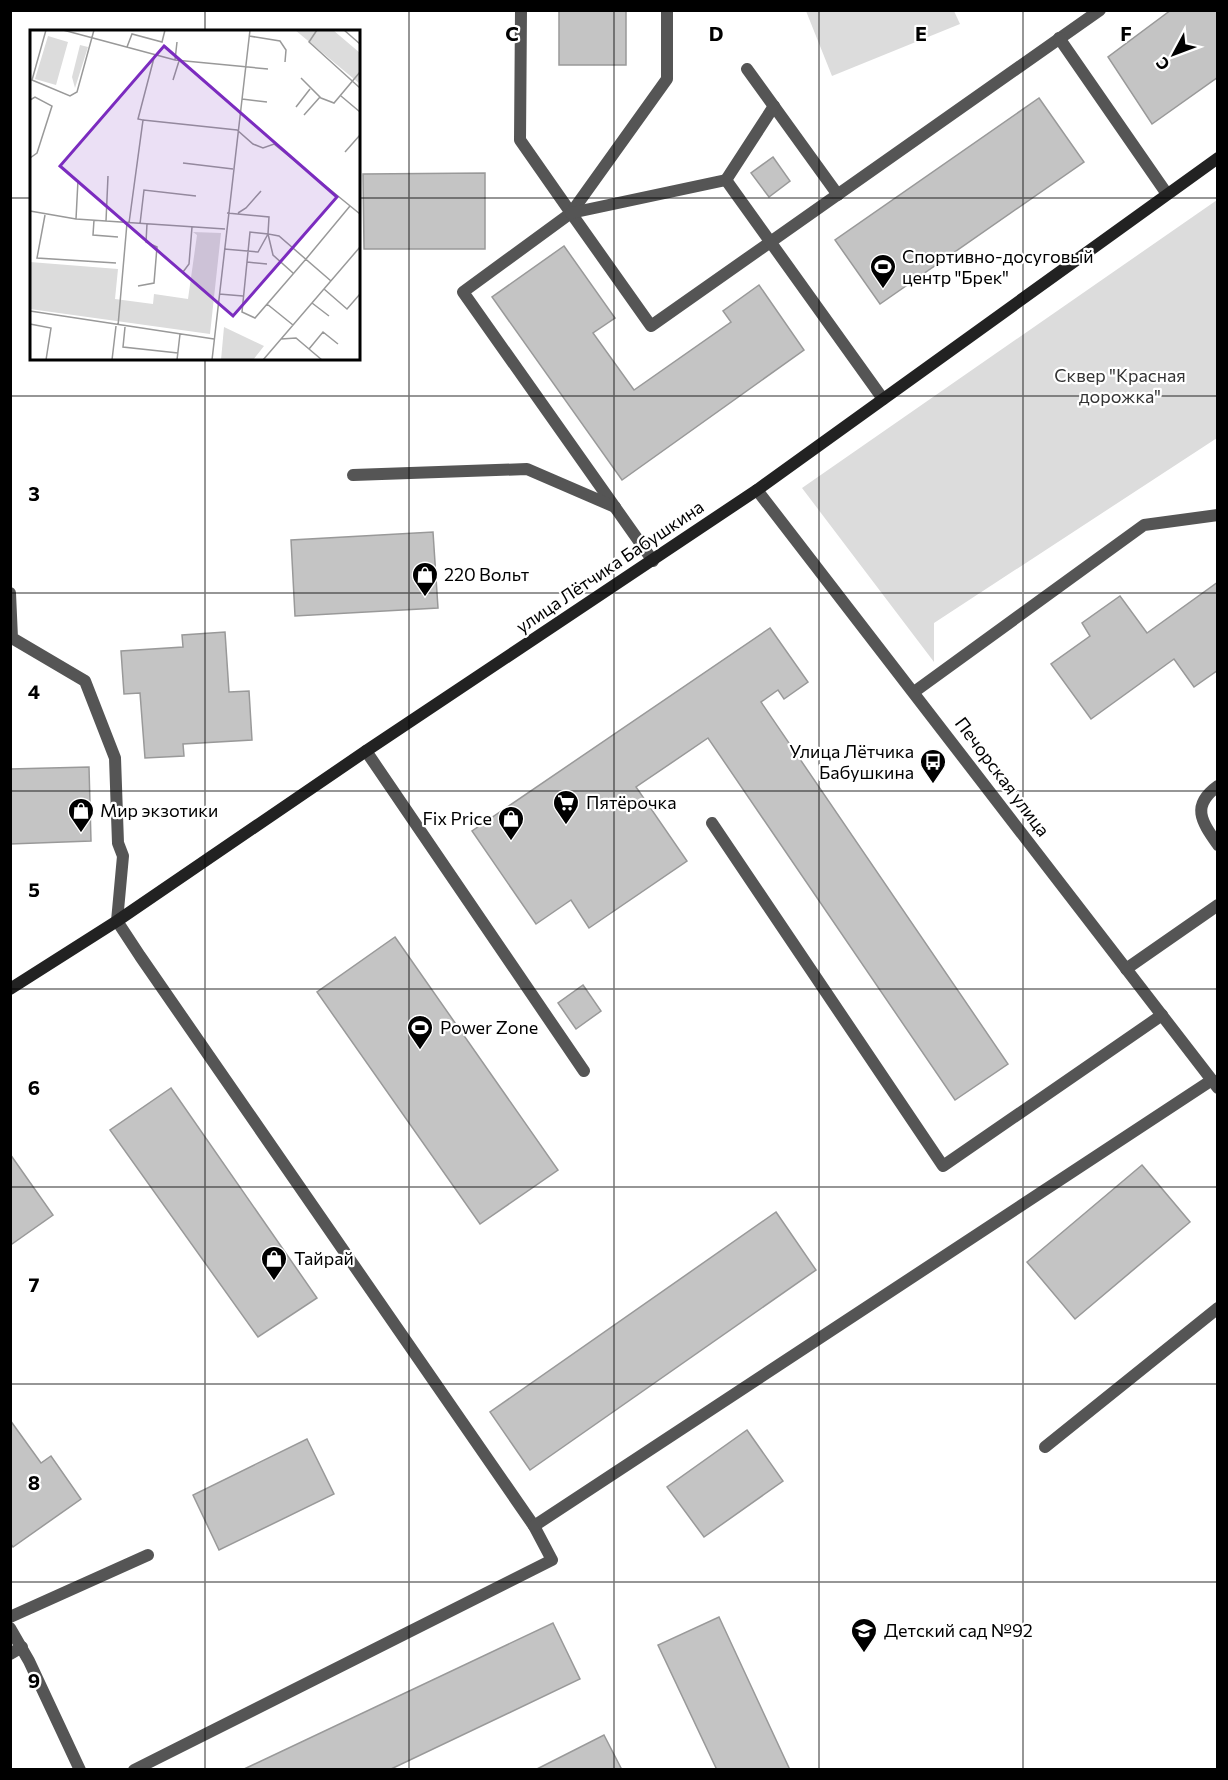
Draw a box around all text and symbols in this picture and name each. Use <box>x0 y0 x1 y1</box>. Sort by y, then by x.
text: C <box>505 21 519 45</box>
text: D <box>709 21 723 45</box>
text: E <box>915 21 927 45</box>
text: F <box>1120 21 1132 45</box>
north arrow <box>1144 24 1204 84</box>
inset map <box>30 30 360 360</box>
text: С <box>1152 54 1173 75</box>
place label: Спортивно-досуговый центр "Брек" <box>902 245 1094 288</box>
sports icon: Спортивно-досуговый центр "Брек" <box>868 252 898 290</box>
park label: Сквер "Красная дорожка" <box>1054 364 1186 407</box>
text: 3 <box>28 481 40 505</box>
street label: улица Лётчика Бабушкина <box>511 495 707 637</box>
shop icon: 220 Вольт <box>410 560 440 598</box>
place label: 220 Вольт <box>444 563 530 585</box>
text: 4 <box>28 679 40 703</box>
street label: Печорская улица <box>951 712 1055 840</box>
place label: Улица Лётчика Бабушкина <box>789 740 914 783</box>
bus stop icon: Улица Лётчика Бабушкина <box>918 747 948 785</box>
supermarket icon: Пятёрочка <box>551 788 581 826</box>
place label: Пятёрочка <box>586 791 677 813</box>
shop icon: Мир экзотики <box>66 796 96 834</box>
place label: Мир экзотики <box>100 799 218 821</box>
shop icon: Fix Price <box>496 804 526 842</box>
place label: Fix Price <box>423 807 492 829</box>
text: 5 <box>28 877 40 901</box>
sports icon: Power Zone <box>405 1013 435 1051</box>
place label: Power Zone <box>440 1016 538 1038</box>
text: 6 <box>28 1075 40 1099</box>
shop icon: Тайрай <box>259 1244 289 1282</box>
place label: Тайрай <box>294 1247 354 1269</box>
text: 7 <box>29 1272 40 1296</box>
text: 8 <box>28 1470 40 1494</box>
school or university icon: Детский сад №92 <box>849 1616 879 1654</box>
place label: Детский сад №92 <box>884 1619 1033 1641</box>
text: 9 <box>28 1668 40 1692</box>

